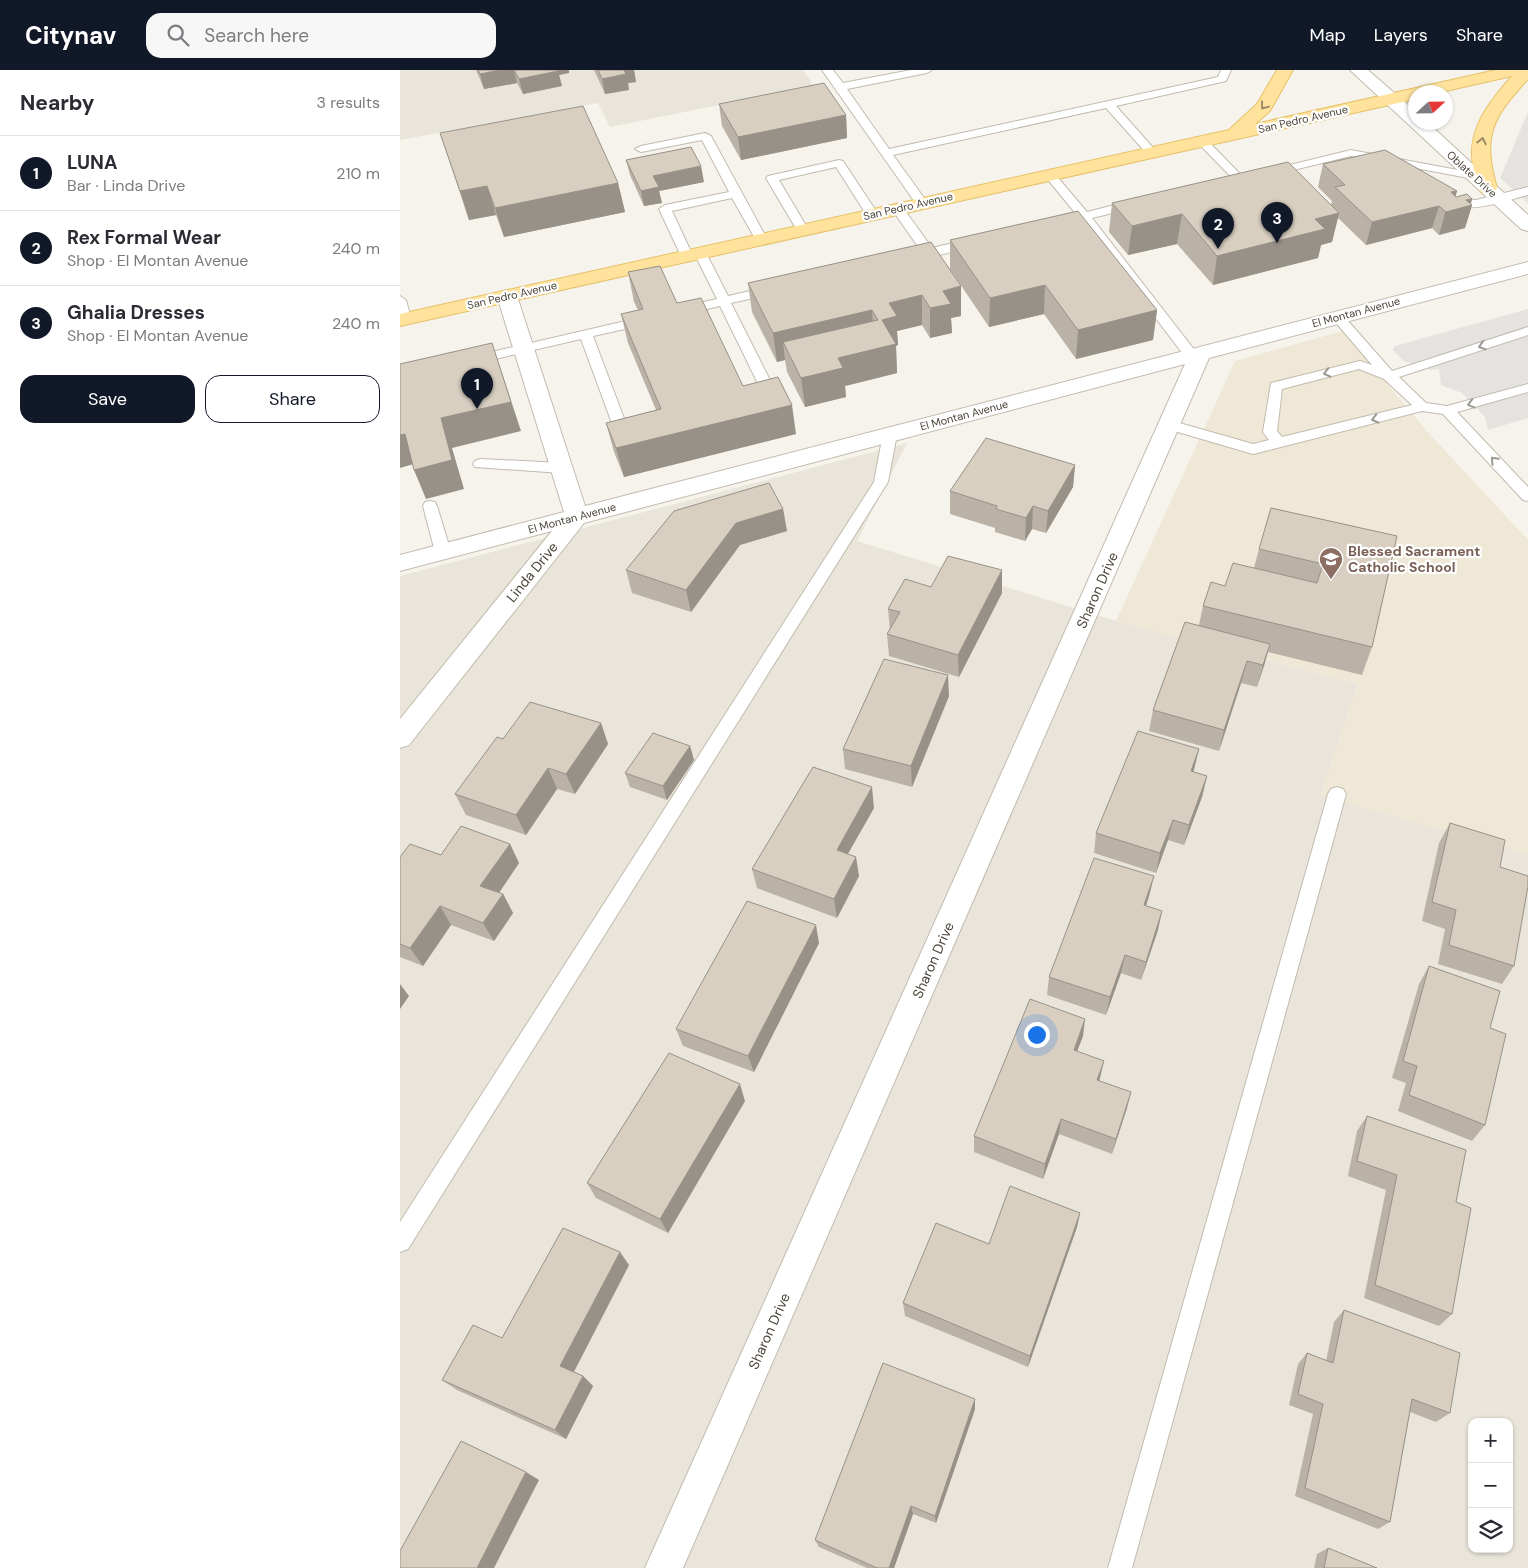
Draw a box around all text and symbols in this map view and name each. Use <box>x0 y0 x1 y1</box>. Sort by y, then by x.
search box <box>146 13 496 58</box>
text: Citynav <box>25 20 116 51</box>
icon: search <box>164 21 192 49</box>
text: Search here <box>204 23 309 48</box>
text: Map <box>1310 23 1346 47</box>
text: Layers <box>1374 23 1428 47</box>
text: Share <box>1456 23 1503 47</box>
north arrow <box>1408 85 1453 130</box>
text: Nearby <box>20 89 94 117</box>
text: 3 results <box>317 92 380 113</box>
one-way arrow <box>1261 100 1269 109</box>
street label: San Pedro Avenue <box>1257 102 1349 136</box>
one-way arrow <box>1476 137 1487 146</box>
street label: Oblate Drive <box>1444 148 1500 200</box>
text: LUNA <box>67 150 117 175</box>
text: 1 <box>33 163 39 184</box>
text: 210 m <box>336 163 380 184</box>
text: Bar · Linda Drive <box>67 175 185 196</box>
street label: San Pedro Avenue <box>862 189 954 223</box>
pin: 3 <box>1261 202 1293 243</box>
pin: 2 <box>1202 208 1234 249</box>
text: Rex Formal Wear <box>67 225 221 250</box>
text: 2 <box>31 238 41 259</box>
text: 240 m <box>332 238 380 259</box>
text: Shop · El Montan Avenue <box>67 250 248 271</box>
street label: San Pedro Avenue <box>466 278 558 312</box>
street label: El Montan Avenue <box>1310 294 1402 330</box>
text: Ghalia Dresses <box>67 300 205 325</box>
text: 3 <box>31 313 41 334</box>
text: 240 m <box>332 313 380 334</box>
text: Shop · El Montan Avenue <box>67 325 248 346</box>
one-way arrow <box>1478 340 1486 350</box>
one-way arrow <box>1322 367 1331 378</box>
pin: 1 <box>461 368 493 409</box>
button: Save <box>20 375 195 423</box>
button: Share <box>205 375 380 423</box>
street label: El Montan Avenue <box>918 397 1010 433</box>
one-way arrow <box>1467 398 1475 408</box>
one-way arrow <box>1370 413 1379 424</box>
one-way arrow <box>1491 457 1500 466</box>
street label: El Montan Avenue <box>526 500 618 536</box>
street label: Linda Drive <box>502 538 562 606</box>
place label: Blessed Sacrament Catholic School <box>1348 542 1480 576</box>
school or university icon: Blessed Sacrament Catholic School <box>1318 546 1344 580</box>
street label: Sharon Drive <box>1072 549 1122 631</box>
street label: Sharon Drive <box>908 919 958 1001</box>
your location <box>1024 1022 1050 1048</box>
street label: Sharon Drive <box>744 1290 794 1372</box>
map controls <box>1468 1418 1513 1553</box>
button: + <box>1468 1418 1513 1463</box>
button: − <box>1468 1463 1513 1508</box>
button: layers <box>1468 1508 1513 1553</box>

